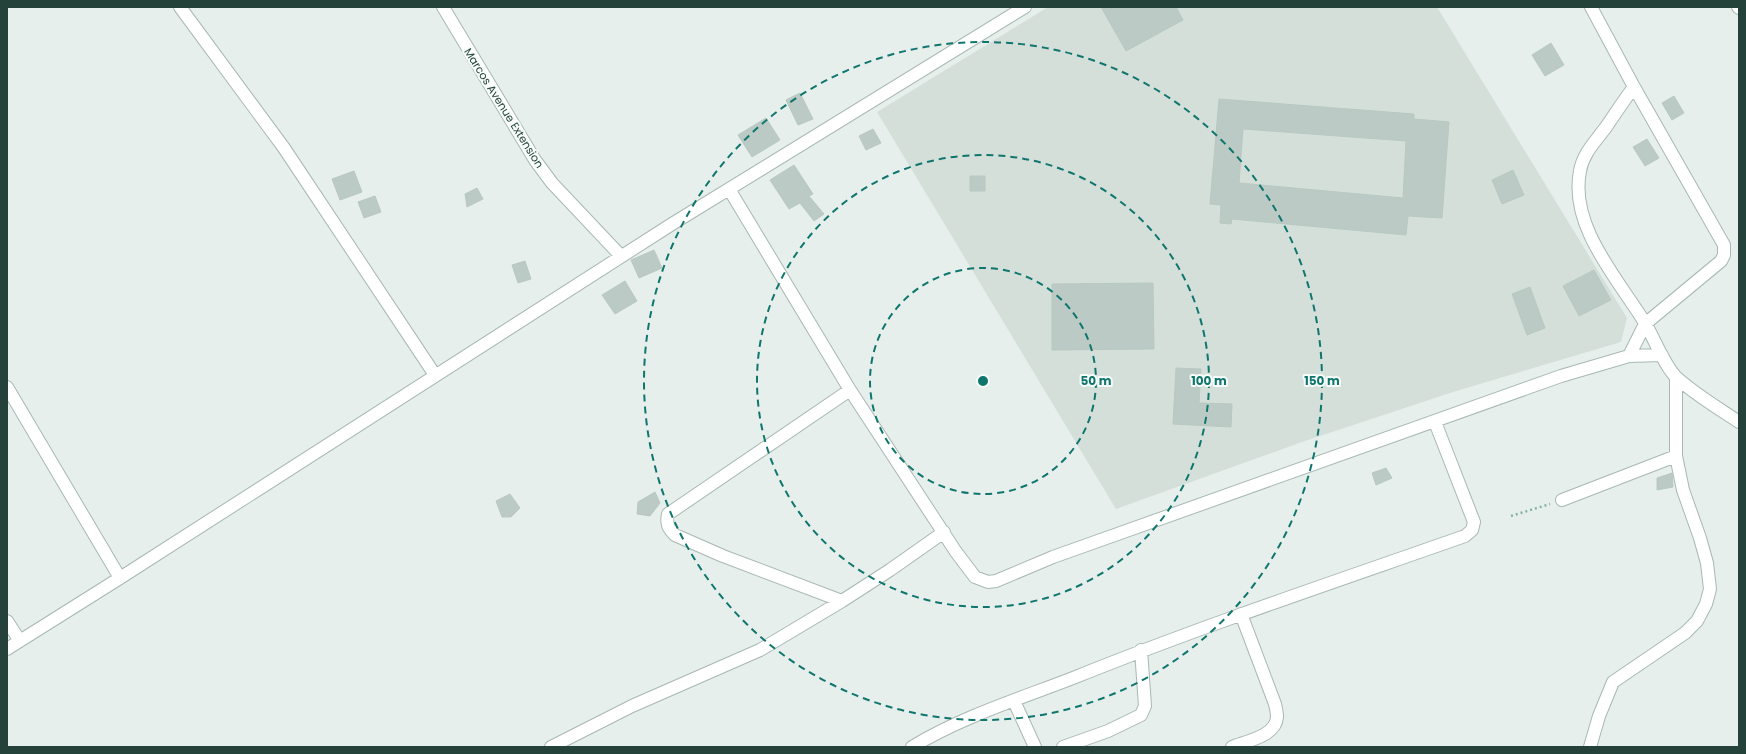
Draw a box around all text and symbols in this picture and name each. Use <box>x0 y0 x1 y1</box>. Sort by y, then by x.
street label: Marcos Avenue Extension <box>460 45 548 171</box>
text: 50 m <box>1081 372 1112 389</box>
text: 100 m <box>1191 372 1227 389</box>
text: 150 m <box>1304 372 1340 389</box>
centre of rings <box>976 374 990 388</box>

